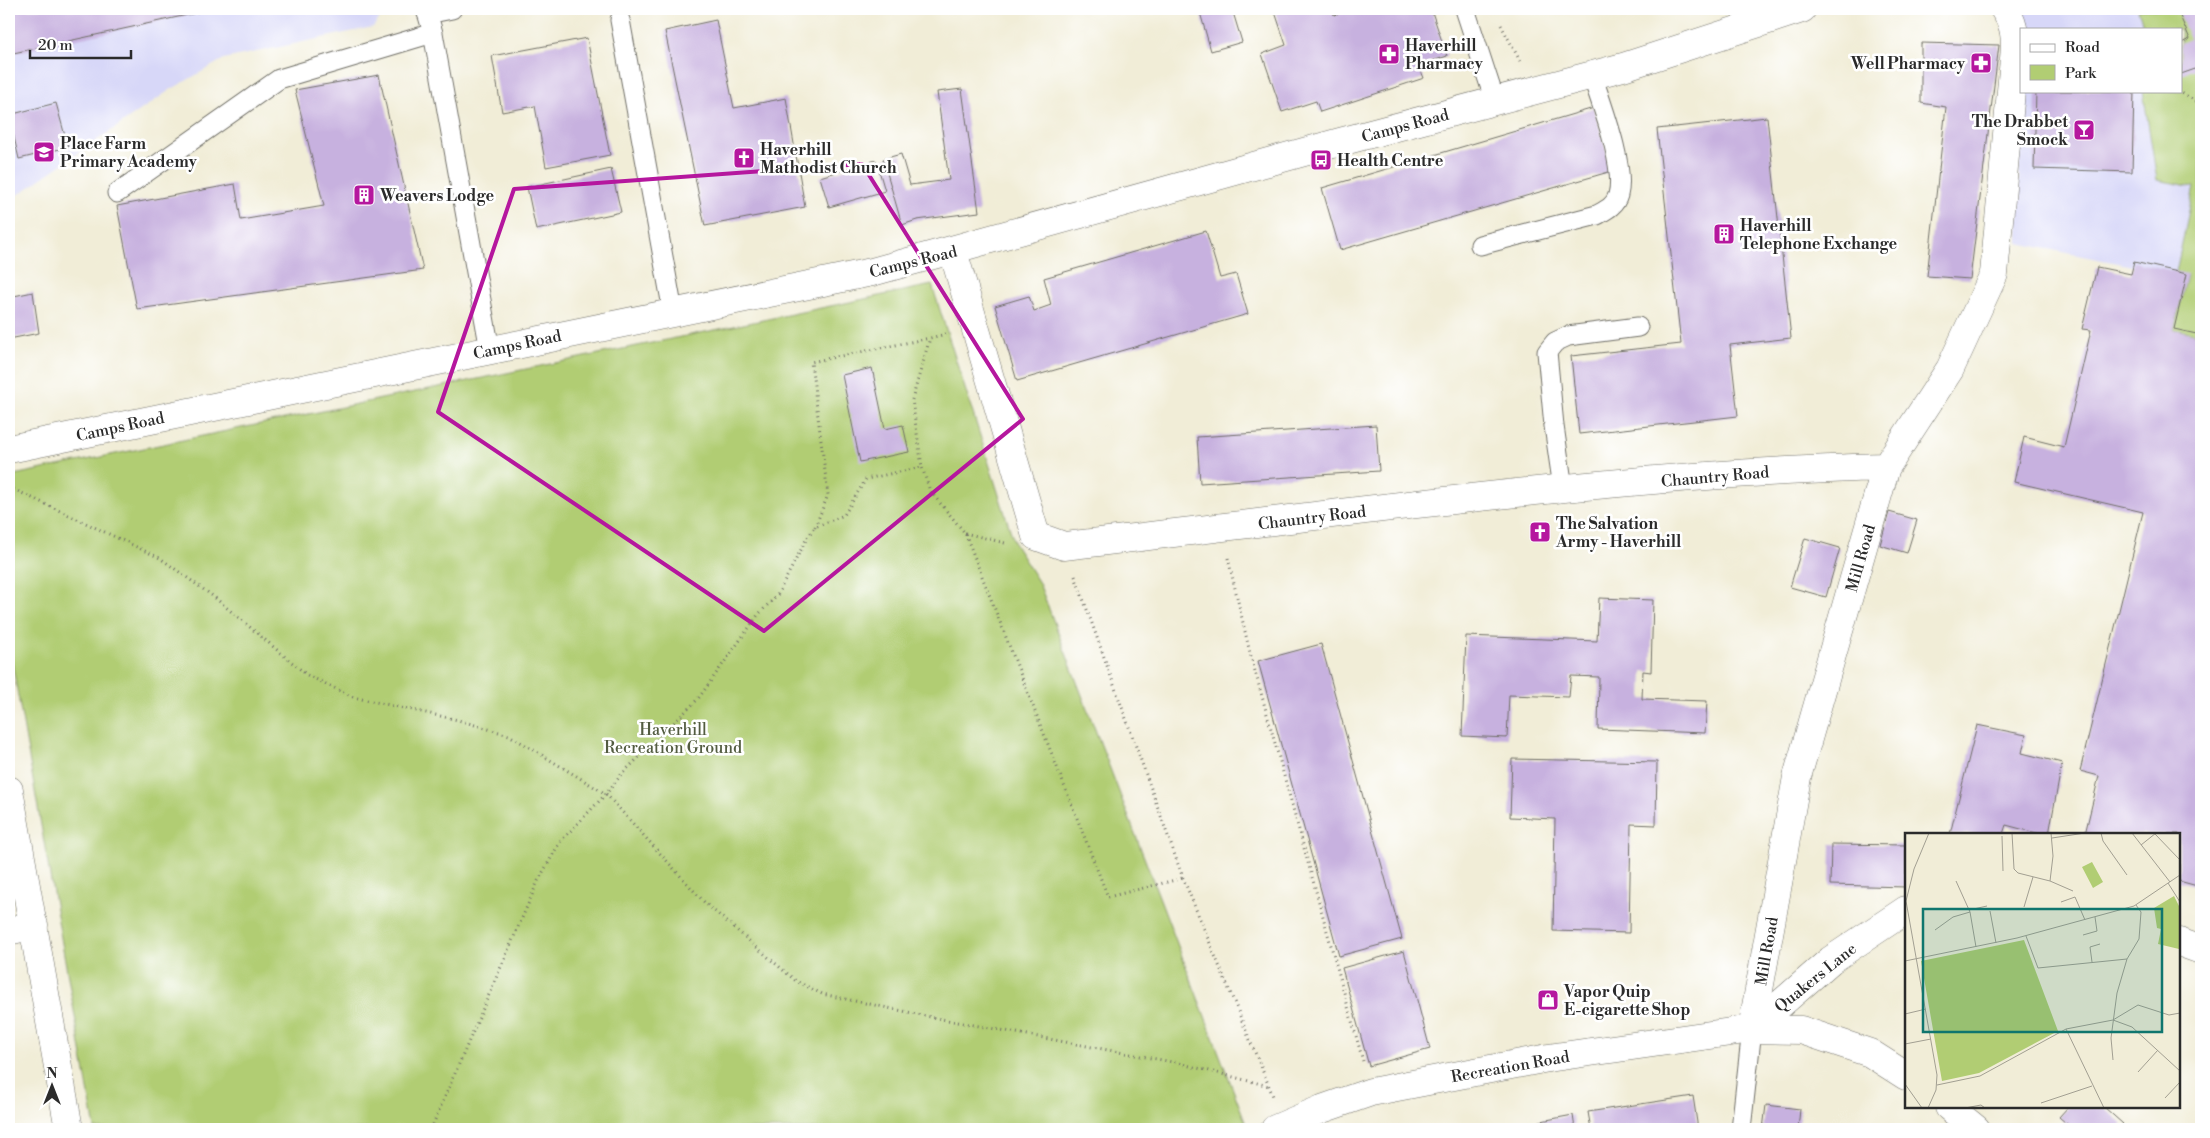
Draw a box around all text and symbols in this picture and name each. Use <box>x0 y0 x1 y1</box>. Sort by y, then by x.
scale bar <box>30 28 131 60</box>
legend <box>2020 28 2182 92</box>
text: 20 m <box>38 36 73 55</box>
place label: Haverhill Pharmacy <box>1405 36 1484 74</box>
text: Road <box>2065 38 2100 57</box>
pharmacy icon: Haverhill Pharmacy <box>1377 42 1401 66</box>
pharmacy icon: Well Pharmacy <box>1969 51 1993 75</box>
place label: Well Pharmacy <box>1850 54 1966 74</box>
text: Park <box>2065 64 2097 83</box>
street label: Camps Road <box>1359 105 1451 147</box>
place label: The Drabbet Smock <box>1972 112 2069 150</box>
bar icon: The Drabbet Smock <box>2072 118 2096 142</box>
place label: Place Farm Primary Academy <box>60 134 198 172</box>
school or university icon: Place Farm Primary Academy <box>32 140 56 164</box>
place label: Haverhill Mathodist Church <box>760 140 897 178</box>
church icon: Haverhill Mathodist Church <box>732 146 756 170</box>
bus stop icon: Health Centre <box>1309 148 1333 172</box>
place label: Health Centre <box>1337 151 1444 171</box>
building icon: Weavers Lodge <box>352 183 376 207</box>
place label: Weavers Lodge <box>379 186 494 206</box>
place label: Haverhill Telephone Exchange <box>1740 216 1898 254</box>
building icon: Haverhill Telephone Exchange <box>1712 222 1736 246</box>
street label: Camps Road <box>867 241 959 283</box>
street label: Camps Road <box>471 326 563 364</box>
street label: Camps Road <box>74 408 166 446</box>
street label: Chauntry Road <box>1660 462 1770 492</box>
street label: Chauntry Road <box>1257 501 1367 535</box>
place label: The Salvation Army - Haverhill <box>1555 514 1682 552</box>
church icon: The Salvation Army - Haverhill <box>1528 520 1552 544</box>
street label: Mill Road <box>1842 522 1880 594</box>
park label: Haverhill Recreation Ground <box>604 720 742 758</box>
inset map <box>1905 833 2180 1108</box>
street label: Mill Road <box>1751 915 1783 987</box>
street label: Quakers Lane <box>1771 939 1861 1017</box>
place label: Vapor Quip E-cigarette Shop <box>1563 982 1690 1020</box>
shop icon: Vapor Quip E-cigarette Shop <box>1536 988 1560 1012</box>
street label: Recreation Road <box>1449 1047 1571 1087</box>
north arrow <box>28 1060 78 1110</box>
text: N <box>46 1065 58 1083</box>

